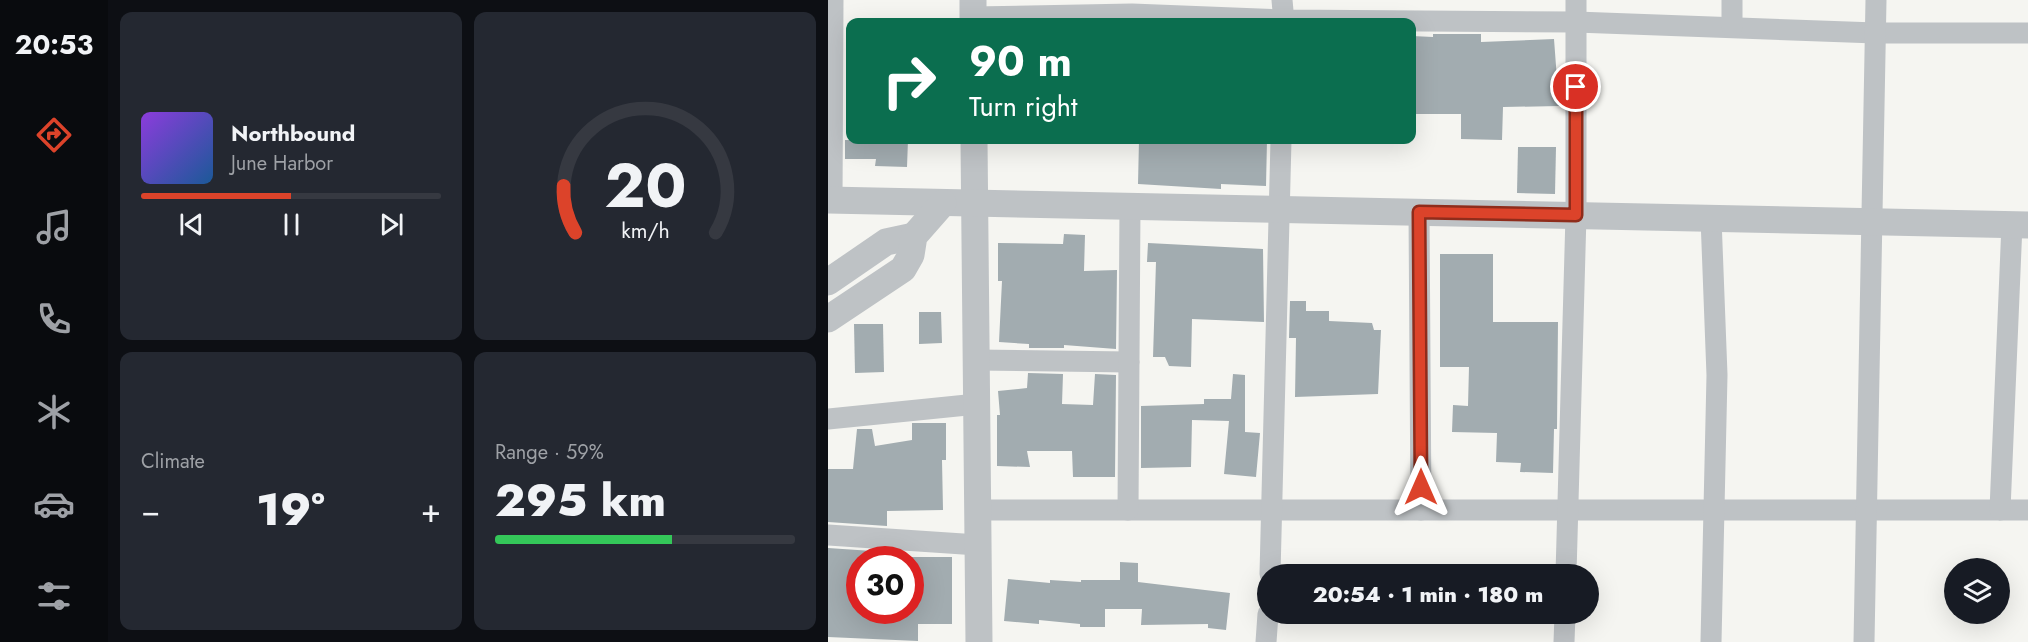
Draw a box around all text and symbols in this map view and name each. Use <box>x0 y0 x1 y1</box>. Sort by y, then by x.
text: 20:53 <box>15 25 93 64</box>
text: 90 m <box>969 31 1072 92</box>
icon: right <box>870 42 948 120</box>
pin <box>1550 61 1601 112</box>
icon: arrive <box>1559 70 1592 103</box>
text: Turn right <box>969 87 1077 126</box>
icon: directions <box>33 114 75 156</box>
text: Northbound <box>231 117 355 149</box>
text: 20 <box>604 140 686 230</box>
text: June Harbor <box>231 149 333 178</box>
icon: music <box>33 206 75 248</box>
icon: previous <box>175 208 208 241</box>
icon: pause <box>275 208 308 241</box>
icon: next <box>375 208 408 241</box>
text: km/h <box>621 216 669 247</box>
icon: phone <box>33 298 75 340</box>
icon: climate <box>33 391 75 433</box>
text: Range · 59% <box>495 438 604 467</box>
text: Climate <box>141 447 205 476</box>
position arrow <box>1389 455 1453 519</box>
text: 295 km <box>495 468 666 533</box>
text: 19° <box>256 477 325 542</box>
icon: car <box>33 483 75 525</box>
text: − <box>141 487 160 534</box>
text: + <box>421 487 441 534</box>
speed limit sign: 30 <box>846 546 924 624</box>
map controls <box>1944 558 2010 624</box>
button: layers <box>1944 558 2010 624</box>
icon: filters <box>33 575 75 617</box>
text: 20:54 · 1 min · 180 m <box>1313 578 1543 610</box>

